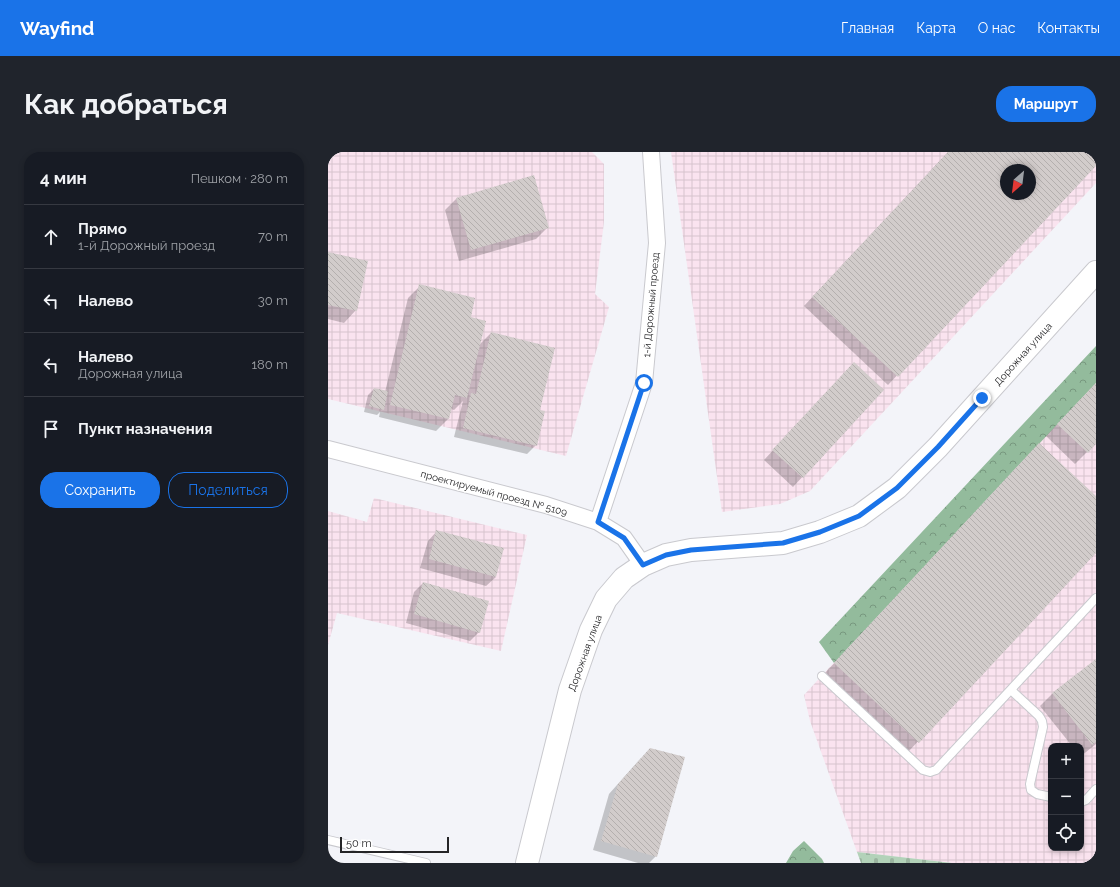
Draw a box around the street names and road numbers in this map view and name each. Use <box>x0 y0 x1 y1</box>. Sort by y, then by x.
street label: 1-й Дорожный проезд <box>641 252 661 358</box>
street label: Дорожная улица <box>992 320 1054 388</box>
street label: проектируемый проезд № 5109 <box>420 468 569 518</box>
street label: Дорожная улица <box>566 613 604 693</box>

